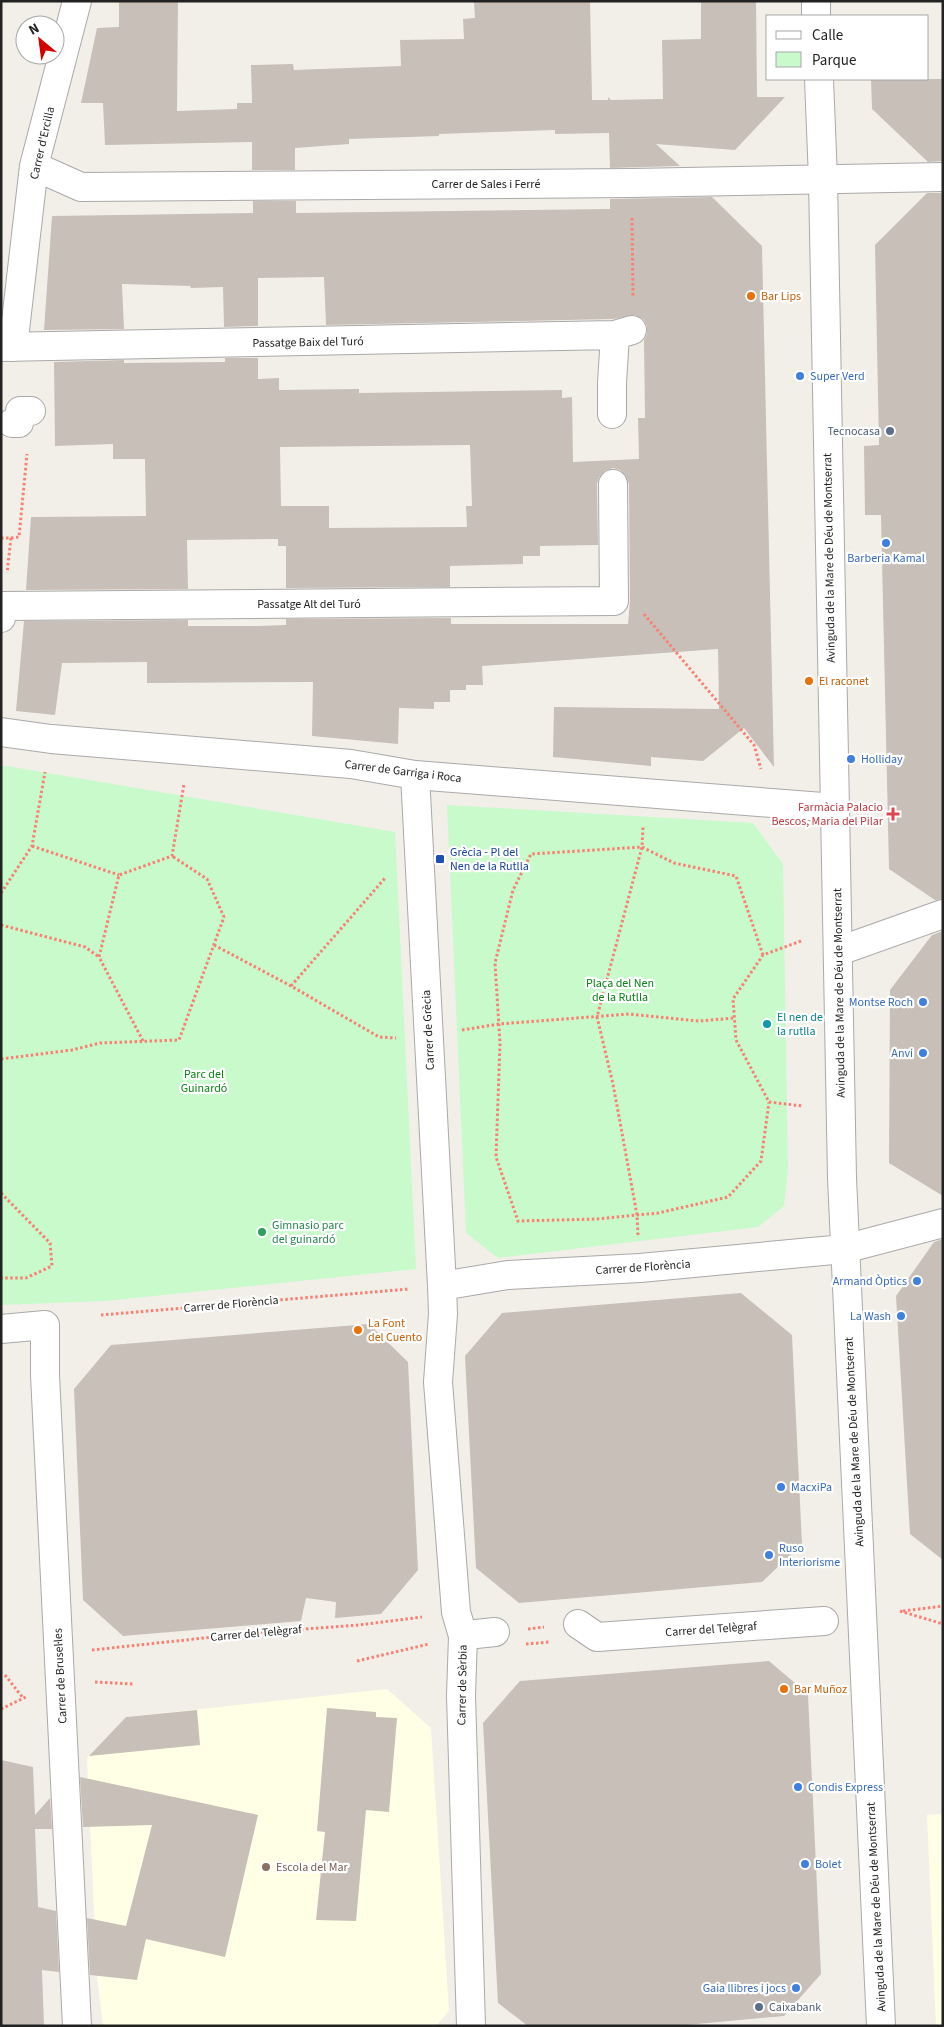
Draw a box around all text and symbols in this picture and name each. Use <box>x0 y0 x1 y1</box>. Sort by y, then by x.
north arrow <box>15 15 65 65</box>
legend <box>766 15 929 80</box>
text: N <box>25 19 43 41</box>
text: Calle <box>812 25 843 46</box>
text: Parque <box>812 50 856 71</box>
street label: Carrer d'Ercilla <box>26 105 59 181</box>
street label: Carrer de Sales i Ferré <box>432 176 540 193</box>
place label: Bar Lips <box>761 288 801 305</box>
marker: Bar Lips <box>745 290 757 302</box>
street label: Passatge Baix del Turó <box>252 333 364 352</box>
place label: Super Verd <box>810 368 865 385</box>
marker: Super Verd <box>794 370 806 382</box>
place label: Tecnocasa <box>827 423 880 440</box>
marker: Tecnocasa <box>884 425 896 437</box>
street label: Avinguda de la Mare de Déu de Montserrat <box>819 453 840 663</box>
marker: Barberia Kamal <box>880 537 892 549</box>
place label: Barberia Kamal <box>847 550 925 567</box>
street label: Passatge Alt del Turó <box>257 596 361 613</box>
place label: El raconet <box>819 673 869 690</box>
marker: El raconet <box>803 675 815 687</box>
place label: Holliday <box>861 751 903 768</box>
marker: Holliday <box>845 753 857 765</box>
street label: Carrer de Garriga i Roca <box>344 756 462 787</box>
place label: Farmàcia Palacio Bescos, Maria del Pilar <box>771 799 884 830</box>
marker: Farmàcia Palacio Bescos, Maria del Pilar <box>887 808 899 820</box>
place label: Grècia - Pl del Nen de la Rutlla <box>450 844 529 875</box>
marker: Grècia - Pl del Nen de la Rutlla <box>434 853 446 865</box>
street label: Avinguda de la Mare de Déu de Montserrat <box>829 888 850 1098</box>
park label: Plaça del Nen de la Rutlla <box>586 975 654 1006</box>
street label: Carrer de Grècia <box>418 989 439 1071</box>
place label: Montse Roch <box>849 994 913 1011</box>
marker: Montse Roch <box>917 996 929 1008</box>
place label: El nen de la rutlla <box>777 1009 823 1040</box>
marker: El nen de la rutlla <box>761 1018 773 1030</box>
place label: Anvi <box>891 1045 913 1062</box>
marker: Anvi <box>917 1047 929 1059</box>
park label: Parc del Guinardó <box>181 1066 227 1097</box>
place label: Gimnasio parc del guinardó <box>272 1217 344 1248</box>
marker: Gimnasio parc del guinardó <box>256 1226 268 1238</box>
street label: Carrer de Florència <box>595 1256 691 1279</box>
place label: Armand Òptics <box>833 1273 907 1290</box>
marker: Armand Òptics <box>911 1275 923 1287</box>
street label: Carrer de Florència <box>183 1292 279 1317</box>
place label: La Wash <box>850 1308 891 1325</box>
marker: La Wash <box>895 1310 907 1322</box>
place label: La Font del Cuento <box>368 1315 422 1346</box>
marker: La Font del Cuento <box>352 1324 364 1336</box>
street label: Avinguda de la Mare de Déu de Montserrat <box>841 1337 868 1547</box>
place label: MacxiPa <box>791 1479 832 1496</box>
marker: MacxiPa <box>775 1481 787 1493</box>
place label: Ruso Interiorisme <box>779 1540 840 1571</box>
marker: Ruso Interiorisme <box>763 1549 775 1561</box>
street label: Carrer del Telègraf <box>665 1618 758 1641</box>
street label: Carrer del Telègraf <box>210 1621 303 1646</box>
street label: Carrer de Brusel·les <box>50 1628 71 1724</box>
street label: Carrer de Sèrbia <box>453 1644 472 1726</box>
place label: Bar Muñoz <box>794 1681 847 1698</box>
marker: Bar Muñoz <box>778 1683 790 1695</box>
place label: Condis Express <box>808 1779 883 1796</box>
marker: Condis Express <box>792 1781 804 1793</box>
street label: Avinguda de la Mare de Déu de Montserrat <box>863 1802 890 2012</box>
place label: Bolet <box>815 1856 842 1873</box>
marker: Bolet <box>799 1858 811 1870</box>
place label: Escola del Mar <box>276 1859 348 1876</box>
marker: Escola del Mar <box>260 1861 272 1873</box>
place label: Gaia llibres i jocs <box>703 1980 786 1997</box>
marker: Gaia llibres i jocs <box>790 1982 802 1994</box>
place label: Caixabank <box>769 1999 821 2016</box>
marker: Caixabank <box>753 2001 765 2013</box>

